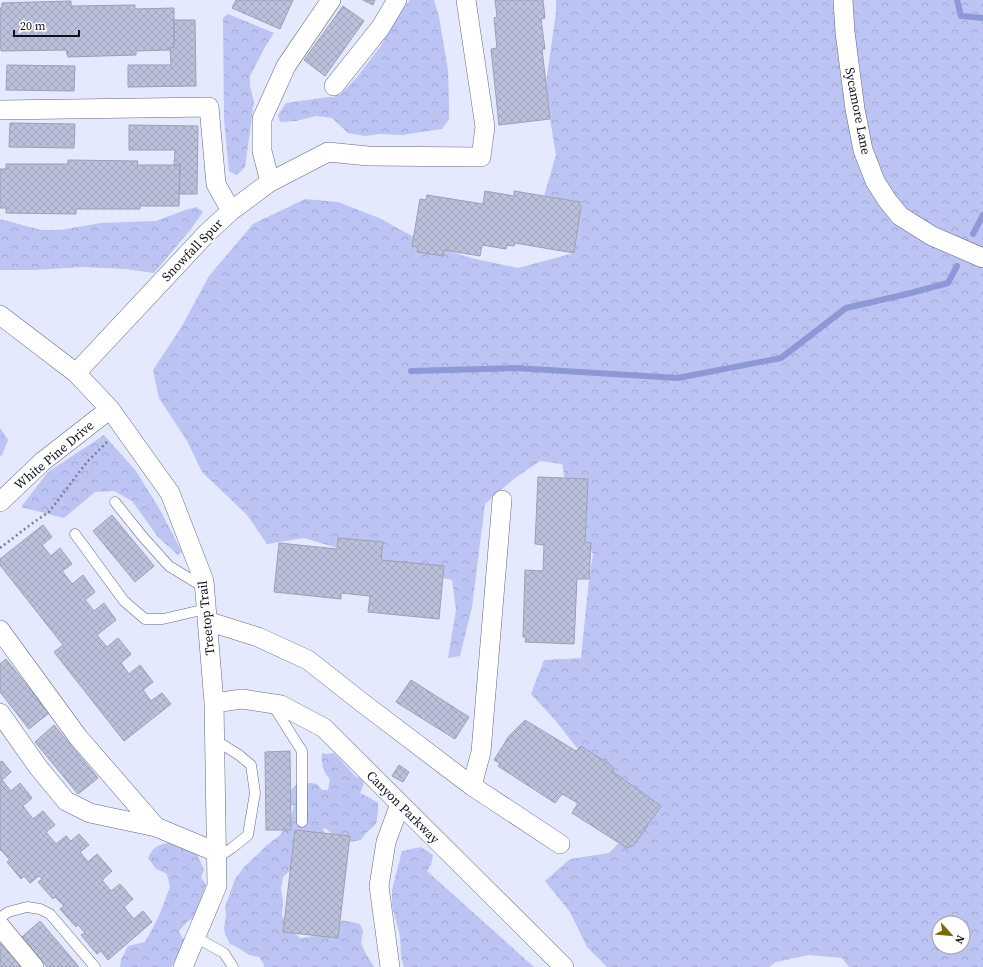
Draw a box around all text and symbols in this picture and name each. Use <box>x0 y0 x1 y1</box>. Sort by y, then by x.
scale bar <box>14 12 79 38</box>
text: 20 m <box>20 18 46 34</box>
street label: Sycamore Lane <box>841 66 875 156</box>
street label: Snowfall Spur <box>158 215 226 285</box>
street label: White Pine Drive <box>11 417 98 493</box>
street label: Treetop Trail <box>194 580 218 656</box>
street label: Canyon Parkway <box>363 767 443 847</box>
north arrow <box>931 915 971 955</box>
text: N <box>951 932 968 946</box>

